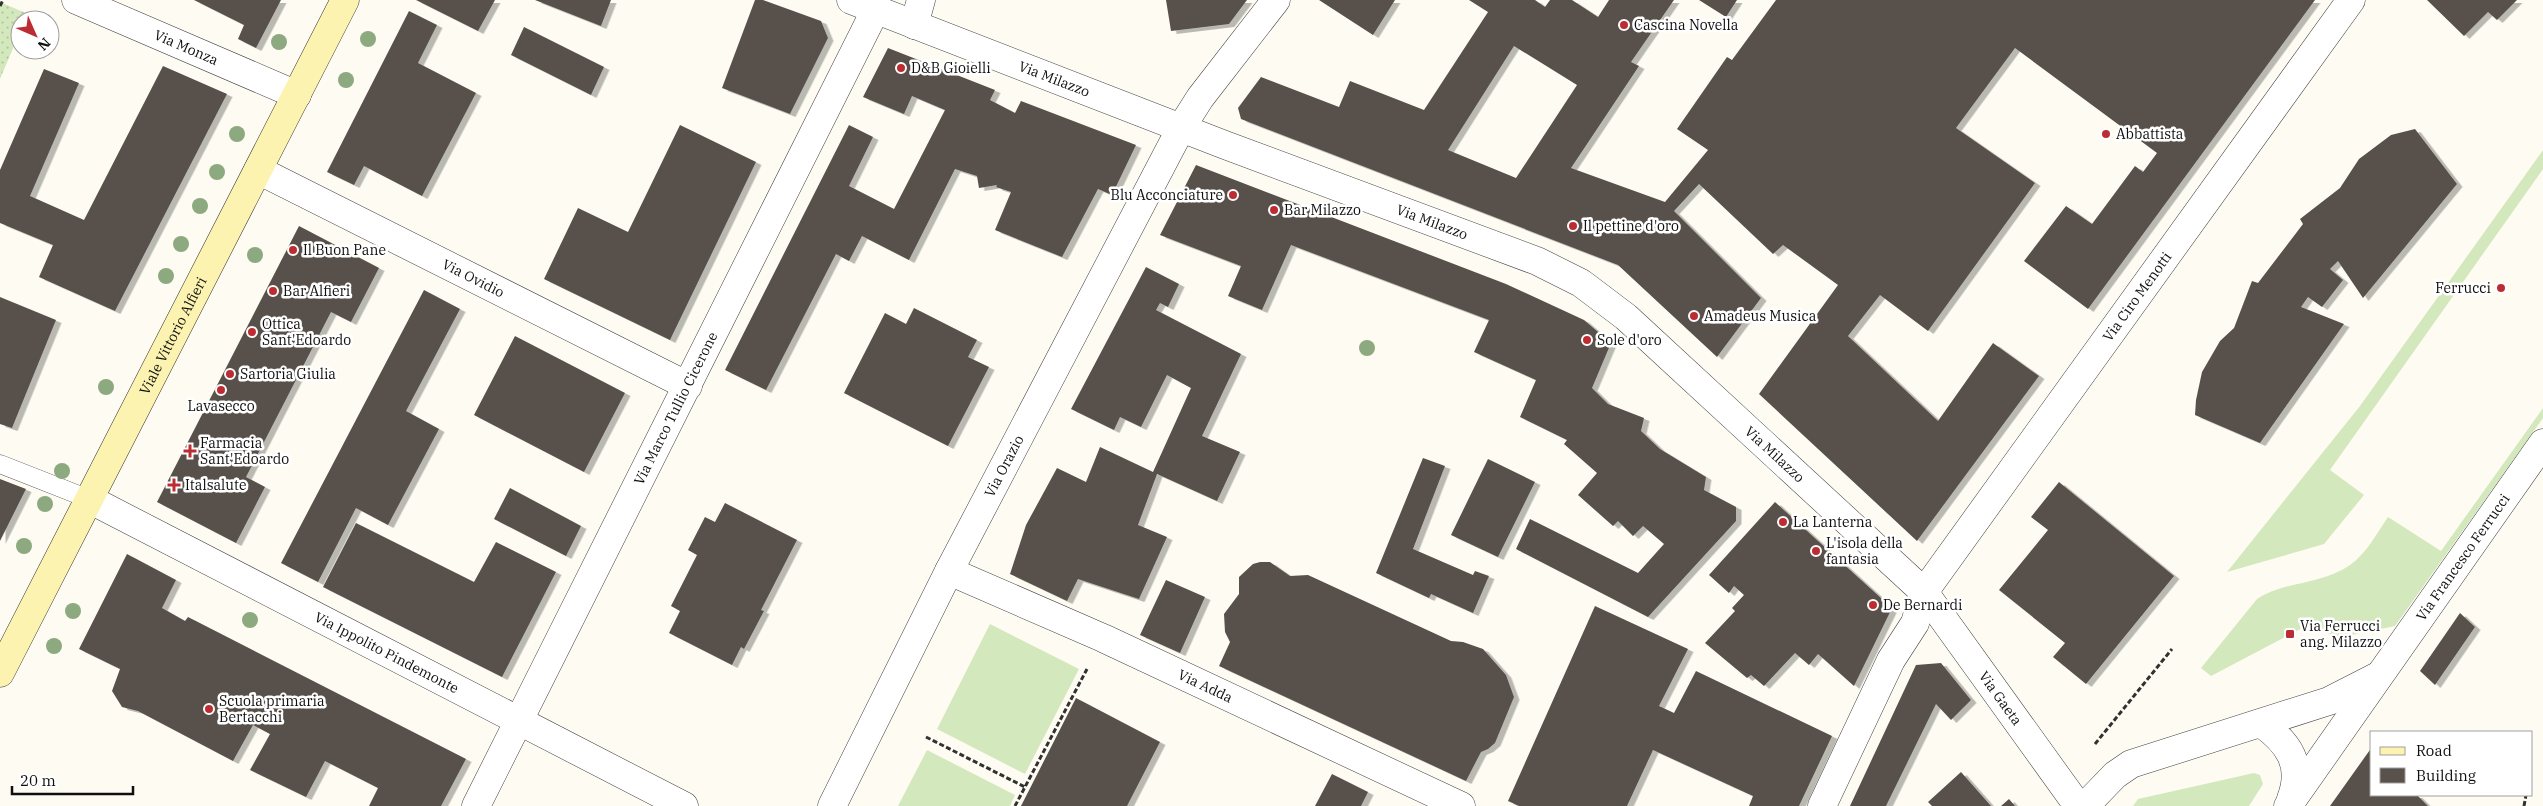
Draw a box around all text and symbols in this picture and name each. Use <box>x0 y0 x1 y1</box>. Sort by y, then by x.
north arrow <box>10 10 60 60</box>
place label: Cascina Novella <box>1634 16 1739 34</box>
marker: Cascina Novella <box>1618 19 1630 31</box>
street label: Via Monza <box>151 26 221 69</box>
text: N <box>34 34 54 54</box>
street label: Via Milazzo <box>1016 57 1093 101</box>
place label: D&B Gioielli <box>911 59 991 77</box>
marker: D&B Gioielli <box>895 62 907 74</box>
place label: Abbattista <box>2116 125 2184 143</box>
marker: Abbattista <box>2100 128 2112 140</box>
place label: Blu Acconciature <box>1111 186 1223 204</box>
marker: Blu Acconciature <box>1227 189 1239 201</box>
street label: Via Milazzo <box>1394 200 1470 243</box>
place label: Bar Milazzo <box>1284 201 1361 219</box>
marker: Bar Milazzo <box>1268 204 1280 216</box>
place label: Il pettine d'oro <box>1583 217 1679 235</box>
marker: Il pettine d'oro <box>1567 220 1579 232</box>
place label: Il Buon Pane <box>303 241 386 259</box>
marker: Il Buon Pane <box>287 244 299 256</box>
street label: Via Ciro Menotti <box>2099 248 2175 345</box>
street label: Via Ovidio <box>439 255 508 301</box>
street label: Viale Vittorio Alfieri <box>135 274 210 398</box>
place label: Ferrucci <box>2435 279 2491 297</box>
place label: Bar Alfieri <box>283 282 350 300</box>
marker: Ferrucci <box>2495 282 2507 294</box>
marker: Bar Alfieri <box>267 285 279 297</box>
place label: Amadeus Musica <box>1704 307 1817 325</box>
marker: Amadeus Musica <box>1688 310 1700 322</box>
place label: Ottica Sant'Edoardo <box>262 315 351 349</box>
marker: Ottica Sant'Edoardo <box>246 326 258 338</box>
street label: Via Marco Tullio Cicerone <box>630 329 722 488</box>
place label: Sole d'oro <box>1597 331 1662 349</box>
marker: Sole d'oro <box>1581 334 1593 346</box>
place label: Sartoria Giulia <box>240 365 336 383</box>
marker: Sartoria Giulia <box>224 368 236 380</box>
marker: Lavasecco <box>215 384 227 396</box>
place label: Lavasecco <box>187 397 255 415</box>
street label: Via Milazzo <box>1741 422 1808 486</box>
street label: Via Orazio <box>980 432 1028 500</box>
place label: Farmacia Sant'Edoardo <box>200 434 289 468</box>
marker: Farmacia Sant'Edoardo <box>184 445 196 457</box>
place label: Italsalute <box>185 476 246 494</box>
marker: Italsalute <box>167 478 181 492</box>
street label: Via Francesco Ferrucci <box>2412 490 2514 624</box>
place label: La Lanterna <box>1793 513 1873 531</box>
marker: La Lanterna <box>1777 516 1789 528</box>
place label: L'isola della fantasia <box>1826 534 1903 568</box>
marker: L'isola della fantasia <box>1810 545 1822 557</box>
place label: De Bernardi <box>1883 596 1962 614</box>
marker: De Bernardi <box>1867 599 1879 611</box>
street label: Via Ippolito Pindemonte <box>311 608 462 697</box>
place label: Via Ferrucci ang. Milazzo <box>2300 617 2382 651</box>
marker: Via Ferrucci ang. Milazzo <box>2284 628 2296 640</box>
street label: Via Adda <box>1175 665 1236 707</box>
street label: Via Gaeta <box>1975 668 2026 729</box>
place label: Scuola primaria Bertacchi <box>219 692 325 726</box>
marker: Scuola primaria Bertacchi <box>203 703 215 715</box>
legend <box>2370 731 2533 796</box>
text: Road <box>2416 741 2452 760</box>
scale bar <box>12 764 134 796</box>
text: Building <box>2416 766 2476 785</box>
text: 20 m <box>20 771 56 790</box>

